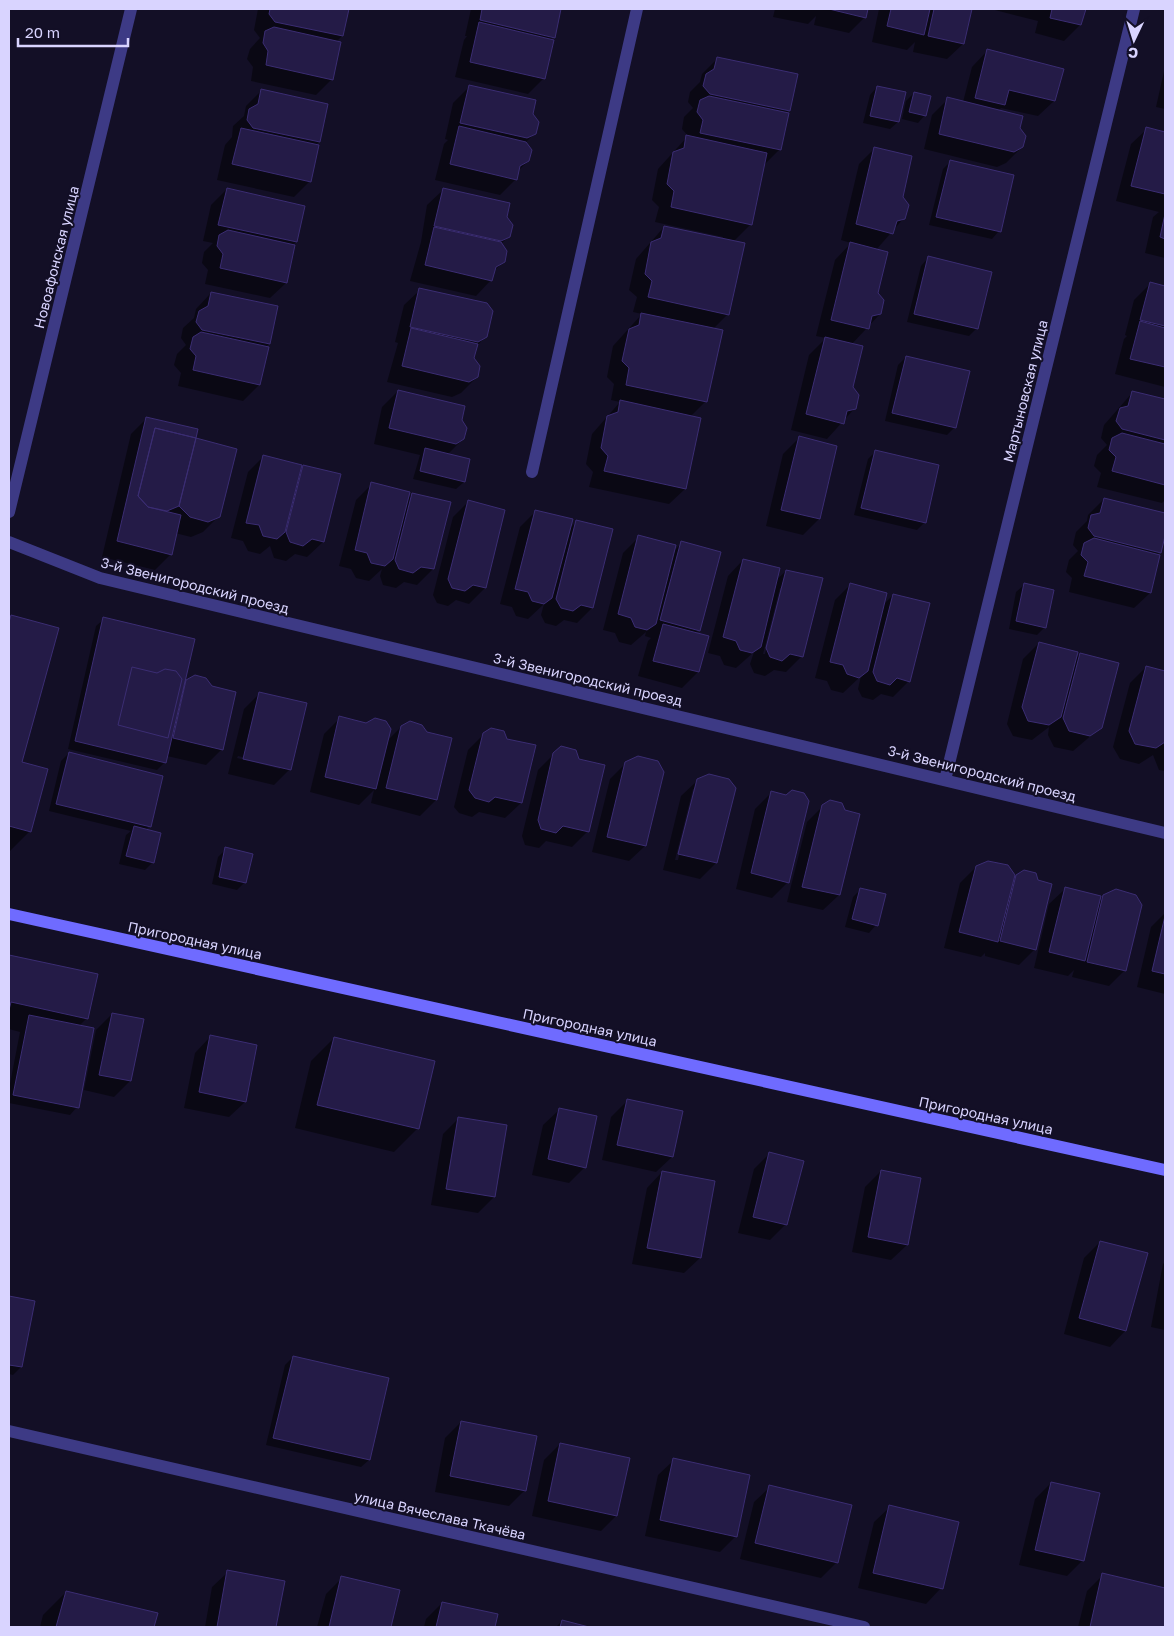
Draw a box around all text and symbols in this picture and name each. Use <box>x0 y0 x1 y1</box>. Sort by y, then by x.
scale bar <box>18 15 128 47</box>
north arrow <box>1109 15 1159 65</box>
text: 20 m <box>25 23 60 41</box>
text: С <box>1127 45 1139 62</box>
street label: Новоафонская улица <box>30 184 82 330</box>
street label: Мартыновская улица <box>999 318 1051 464</box>
street label: 3-й Звенигородский проезд <box>99 553 291 617</box>
street label: 3-й Звенигородский проезд <box>492 649 685 709</box>
street label: 3-й Звенигородский проезд <box>886 741 1078 805</box>
street label: Пригородная улица <box>126 917 264 963</box>
street label: Пригородная улица <box>521 1004 659 1050</box>
street label: Пригородная улица <box>917 1092 1055 1138</box>
street label: улица Вячеслава Ткачёва <box>353 1487 527 1543</box>

